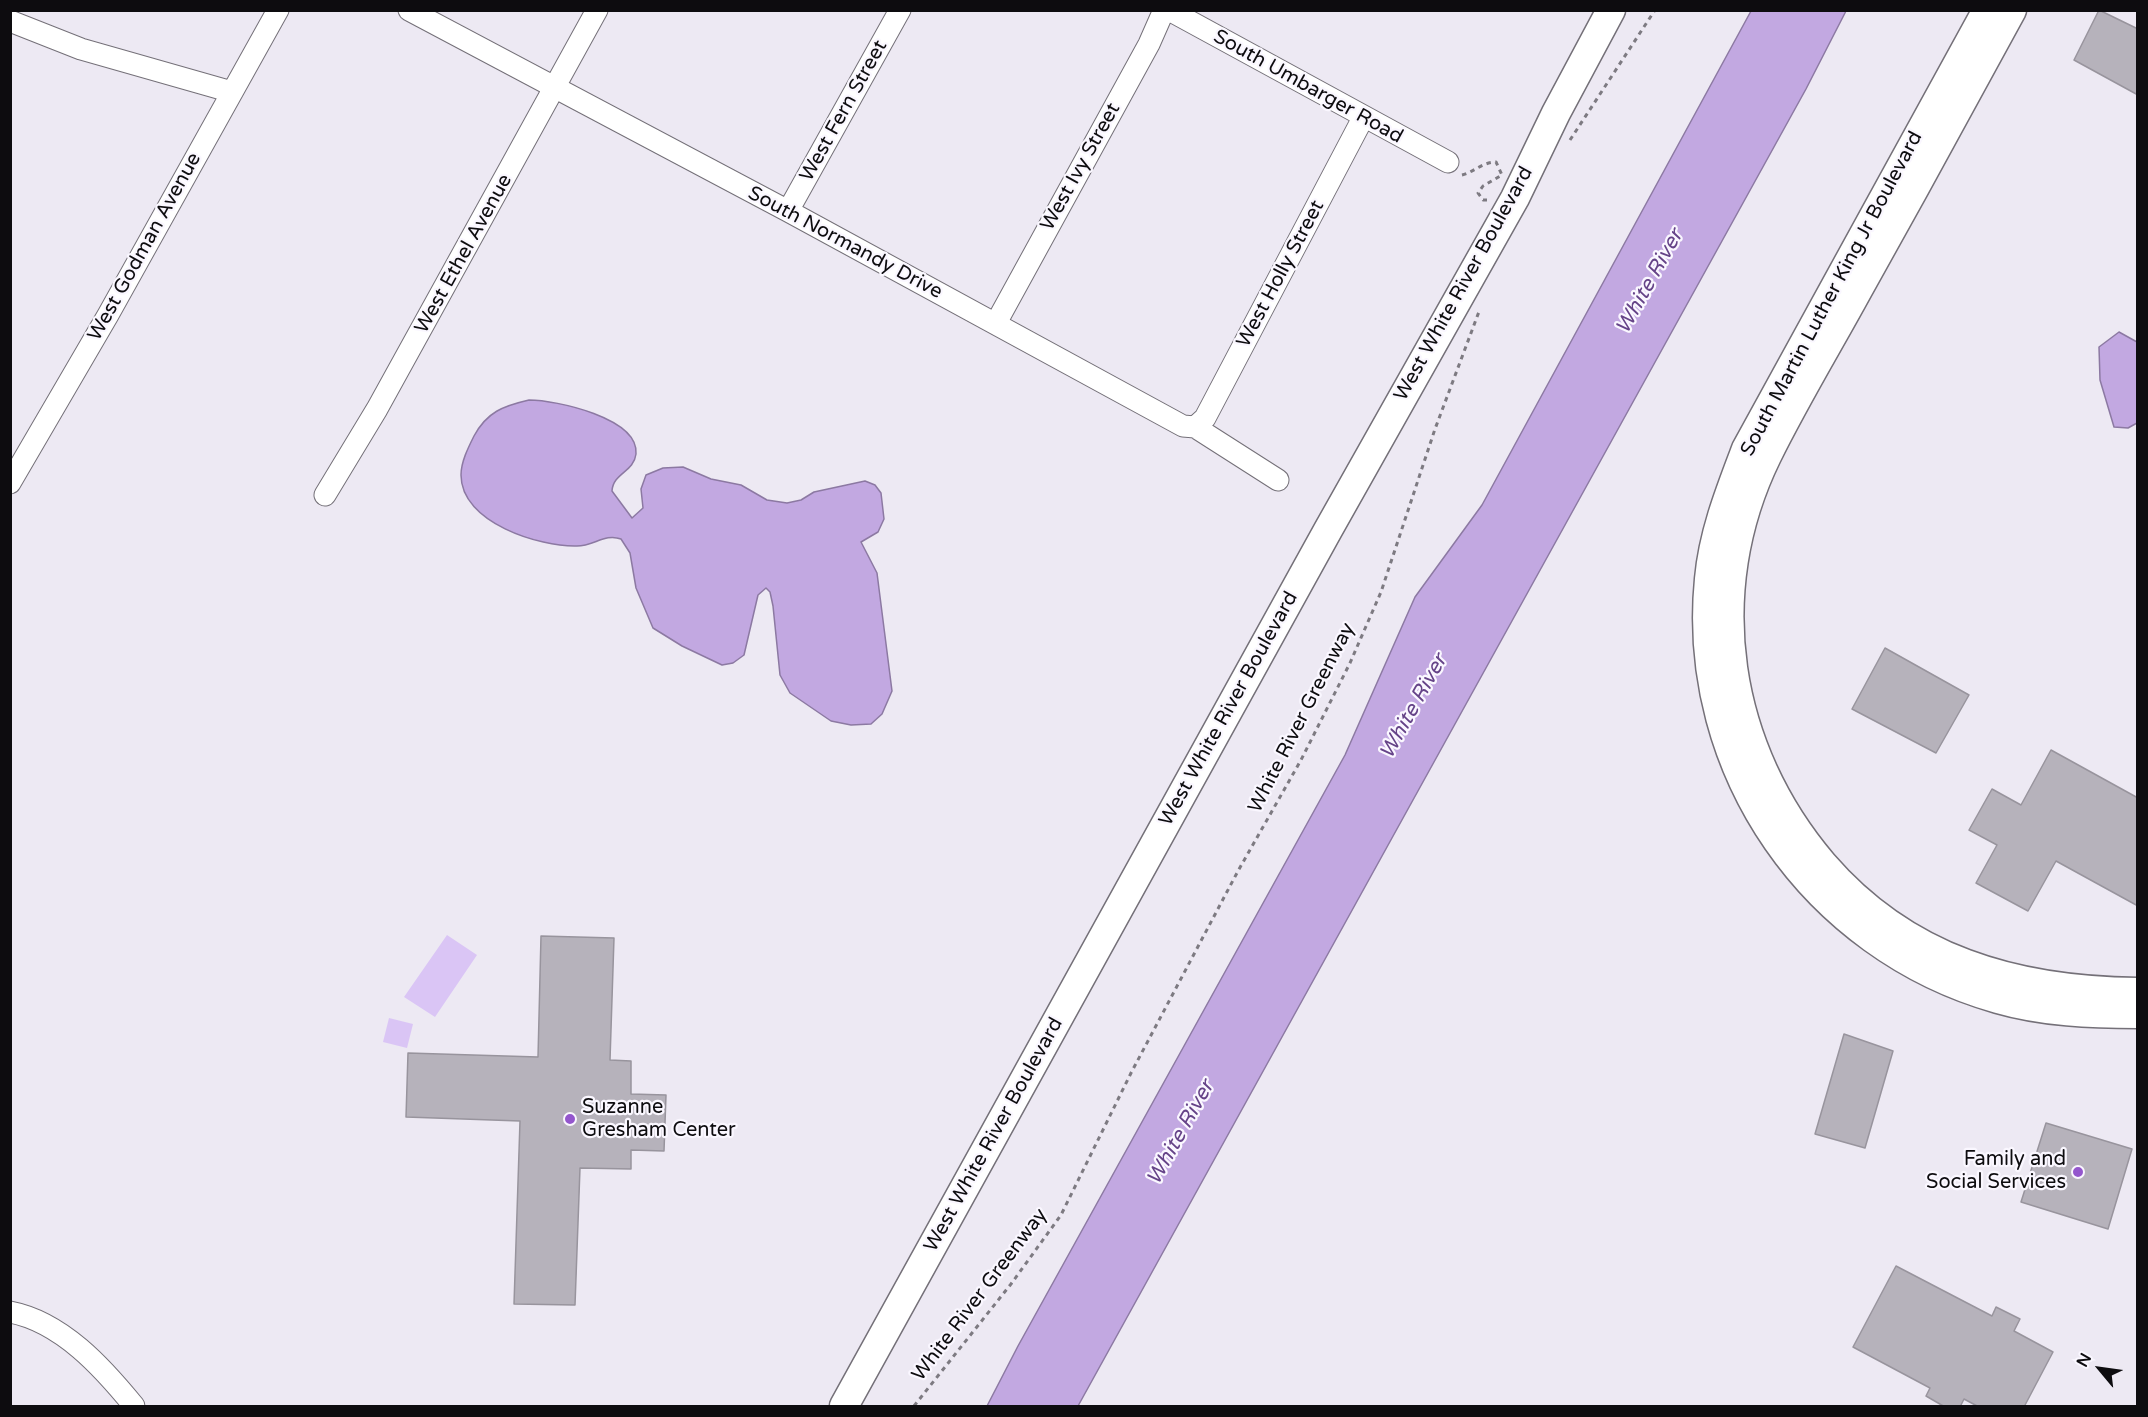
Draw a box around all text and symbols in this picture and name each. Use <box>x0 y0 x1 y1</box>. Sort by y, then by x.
street label: South Umbarger Road <box>1209 25 1407 149</box>
street label: West Fern Street <box>795 36 893 186</box>
street label: West Ivy Street <box>1036 99 1126 235</box>
street label: South Martin Luther King Jr Boulevard <box>1736 128 1928 460</box>
street label: West Godman Avenue <box>83 149 207 345</box>
street label: West White River Boulevard <box>1389 163 1539 405</box>
street label: West Ethel Avenue <box>410 170 518 338</box>
street label: South Normandy Drive <box>744 181 946 305</box>
street label: West Holly Street <box>1232 196 1330 352</box>
water label: White River <box>1611 225 1689 339</box>
street label: West White River Boulevard <box>1154 588 1304 830</box>
street label: White River Greenway <box>1244 619 1360 817</box>
water label: White River <box>1375 650 1453 764</box>
street label: West White River Boulevard <box>919 1014 1069 1256</box>
water label: White River <box>1142 1076 1220 1190</box>
place label: Suzanne Gresham Center <box>582 1096 736 1143</box>
marker: Suzanne Gresham Center <box>563 1112 577 1126</box>
place label: Family and Social Services <box>1926 1148 2066 1195</box>
marker: Family and Social Services <box>2071 1165 2085 1179</box>
street label: White River Greenway <box>907 1204 1053 1386</box>
north arrow <box>2070 1339 2130 1399</box>
text: N <box>2072 1350 2096 1371</box>

